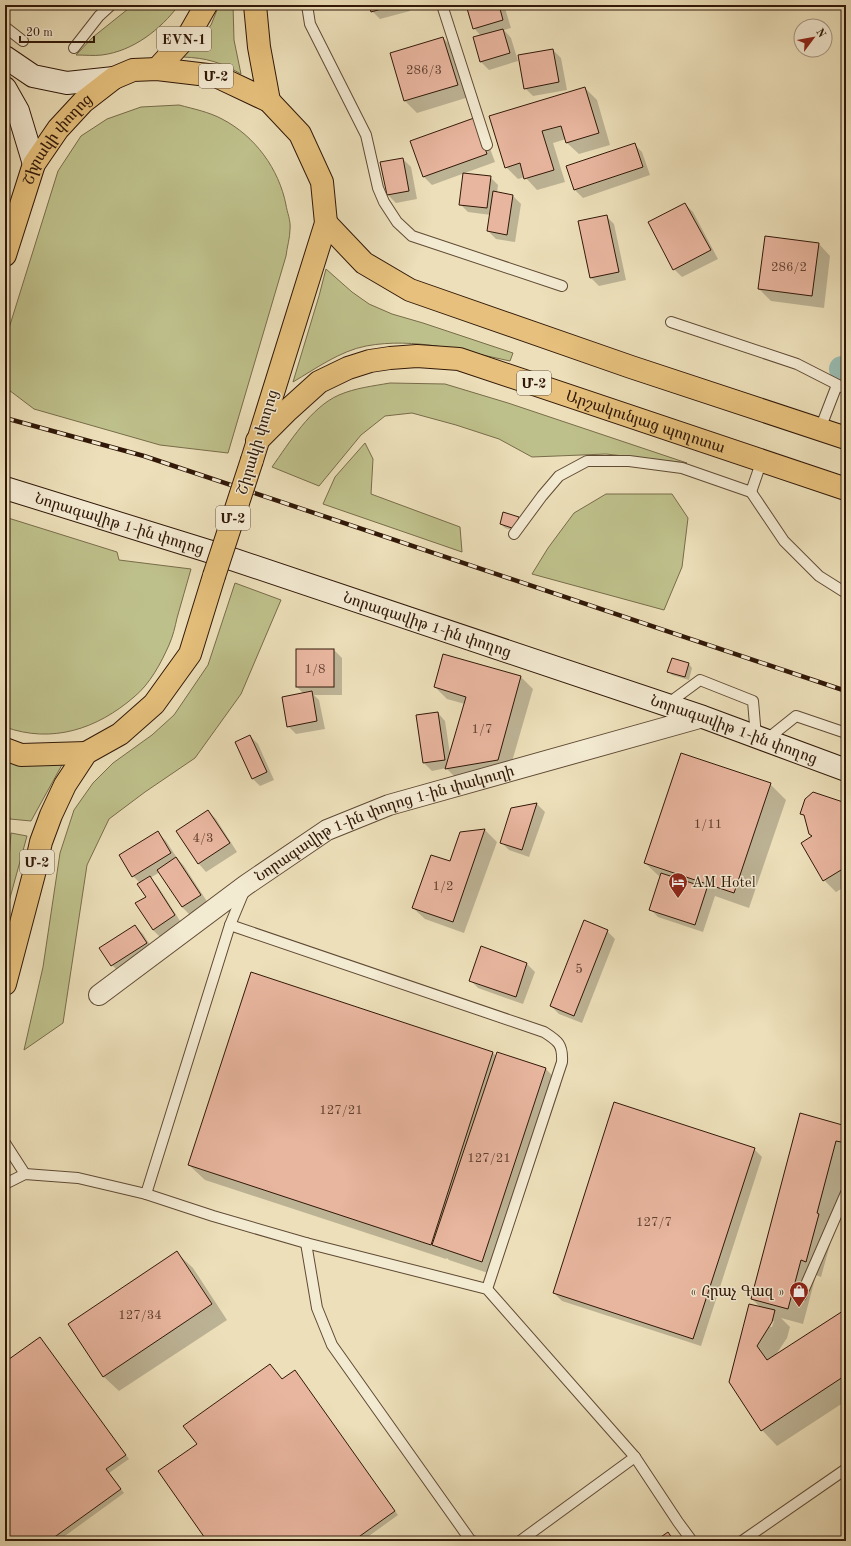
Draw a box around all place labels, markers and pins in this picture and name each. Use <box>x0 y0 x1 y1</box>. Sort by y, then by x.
hotel icon: AM Hotel <box>667 871 689 899</box>
place label: AM Hotel <box>692 876 756 891</box>
shop icon: « Հրաչ Գազ » <box>788 1280 810 1308</box>
place label: « Հրաչ Գազ » <box>690 1285 785 1300</box>

